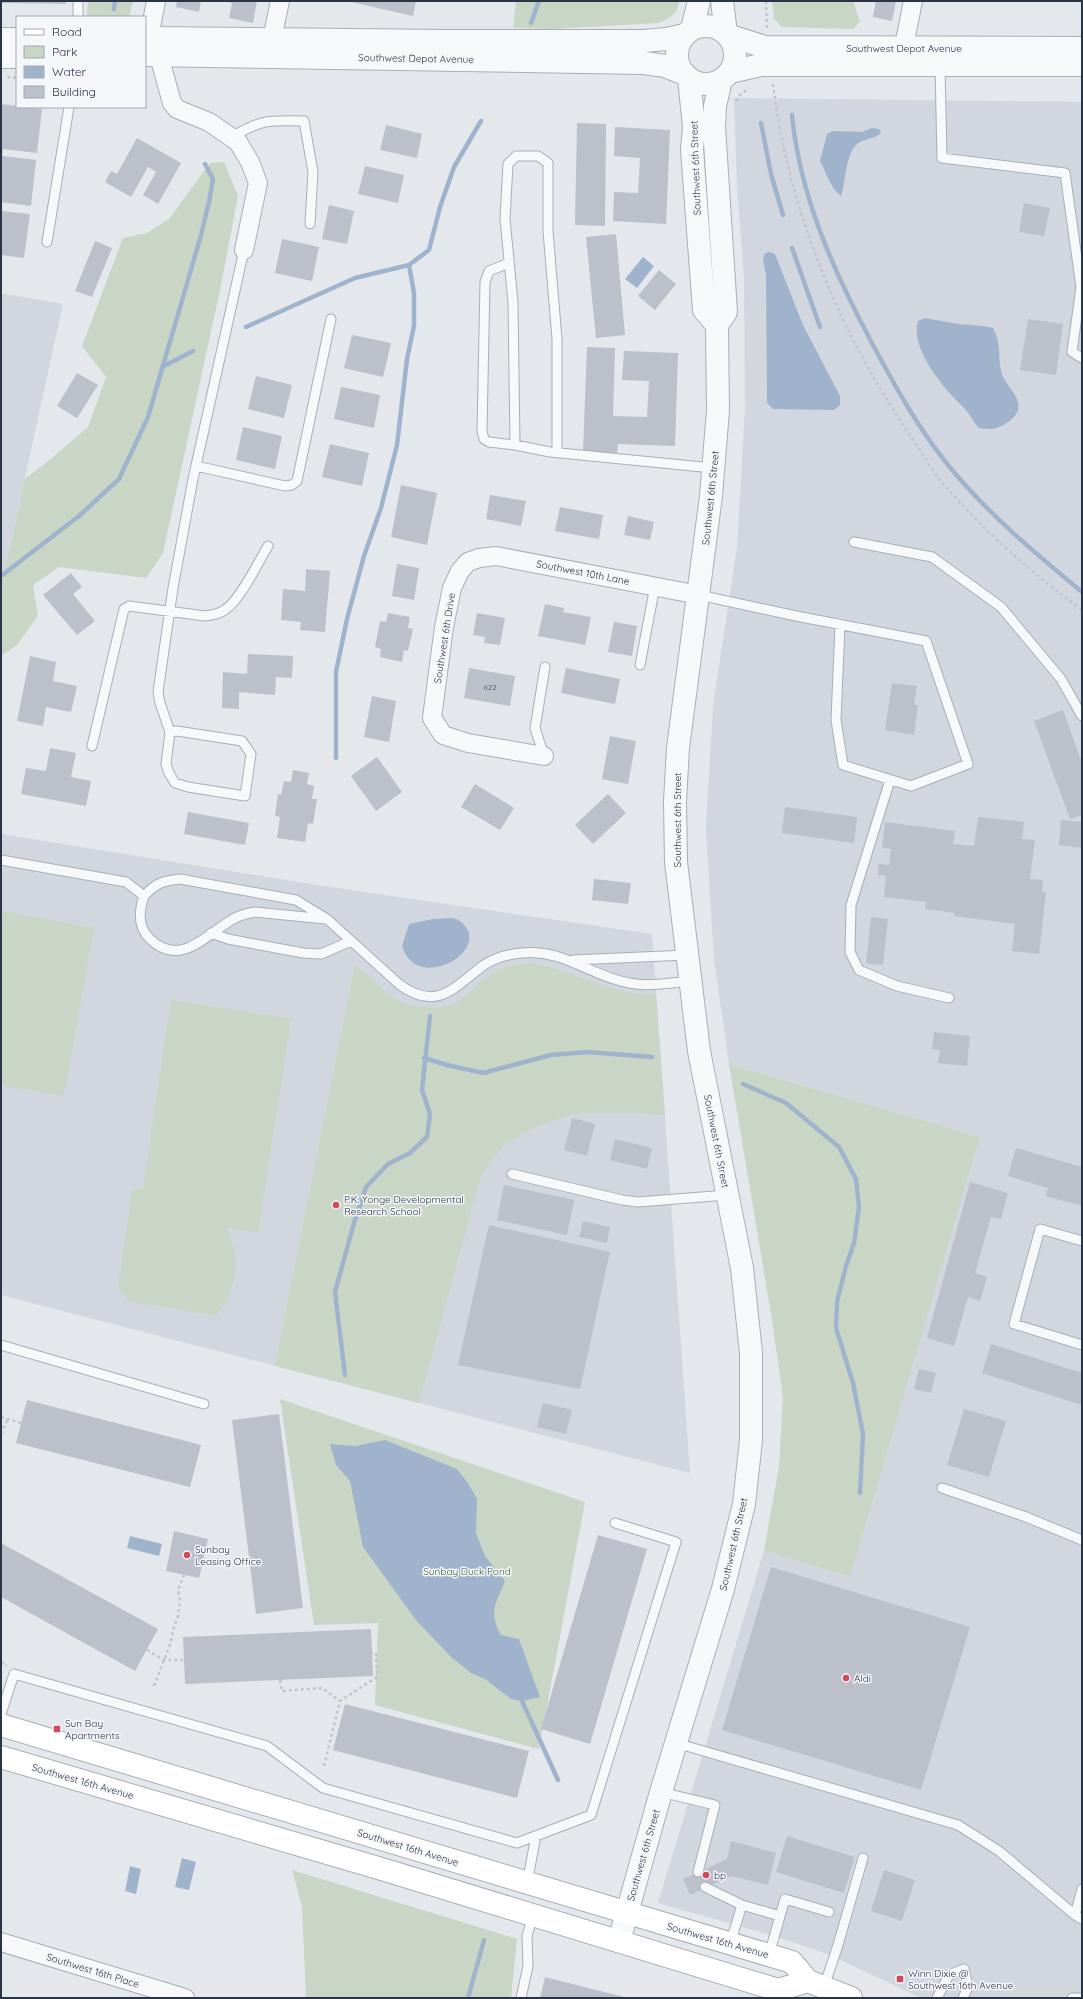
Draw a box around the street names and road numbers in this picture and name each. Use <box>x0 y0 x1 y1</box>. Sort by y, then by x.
street label: Southwest Depot Avenue <box>846 42 962 55</box>
street label: Southwest Depot Avenue <box>358 51 474 66</box>
street label: Southwest 6th Street <box>687 120 704 216</box>
street label: Southwest 6th Street <box>699 450 722 546</box>
street label: Southwest 10th Lane <box>535 557 631 588</box>
street label: Southwest 6th Drive <box>431 591 458 684</box>
street label: Southwest 6th Street <box>671 772 684 867</box>
street label: Southwest 6th Street <box>701 1093 732 1190</box>
street label: Southwest 6th Street <box>716 1496 751 1592</box>
street label: Southwest 16th Avenue <box>30 1761 136 1802</box>
street label: Southwest 6th Street <box>624 1807 663 1903</box>
street label: Southwest 16th Avenue <box>356 1826 461 1869</box>
street label: Southwest 16th Avenue <box>665 1920 771 1961</box>
street label: Southwest 16th Place <box>45 1950 141 1991</box>

